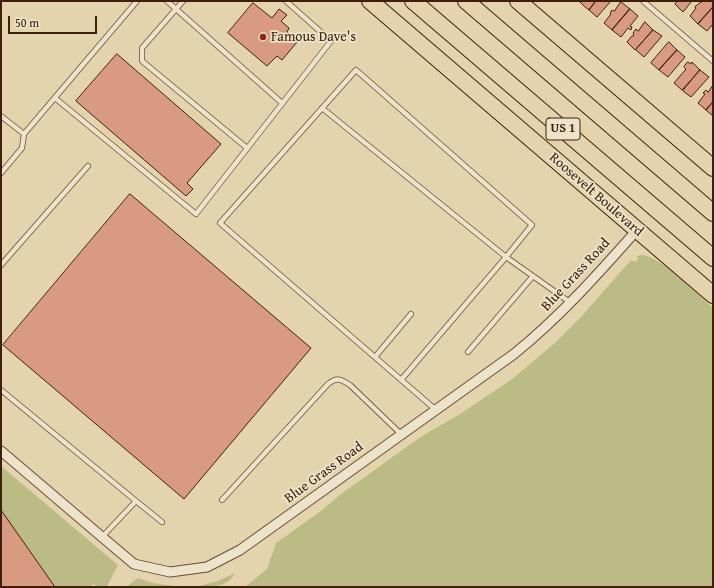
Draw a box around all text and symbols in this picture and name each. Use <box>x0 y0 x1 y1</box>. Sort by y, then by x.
scale bar <box>10 8 99 34</box>
text: 50 m <box>15 14 39 31</box>
place label: Famous Dave's <box>271 29 356 45</box>
marker: Famous Dave's <box>258 32 268 42</box>
road number: US 1 <box>546 118 580 140</box>
street label: Roosevelt Boulevard <box>546 150 646 240</box>
street label: Blue Grass Road <box>538 235 614 315</box>
street label: Blue Grass Road <box>281 439 367 507</box>

